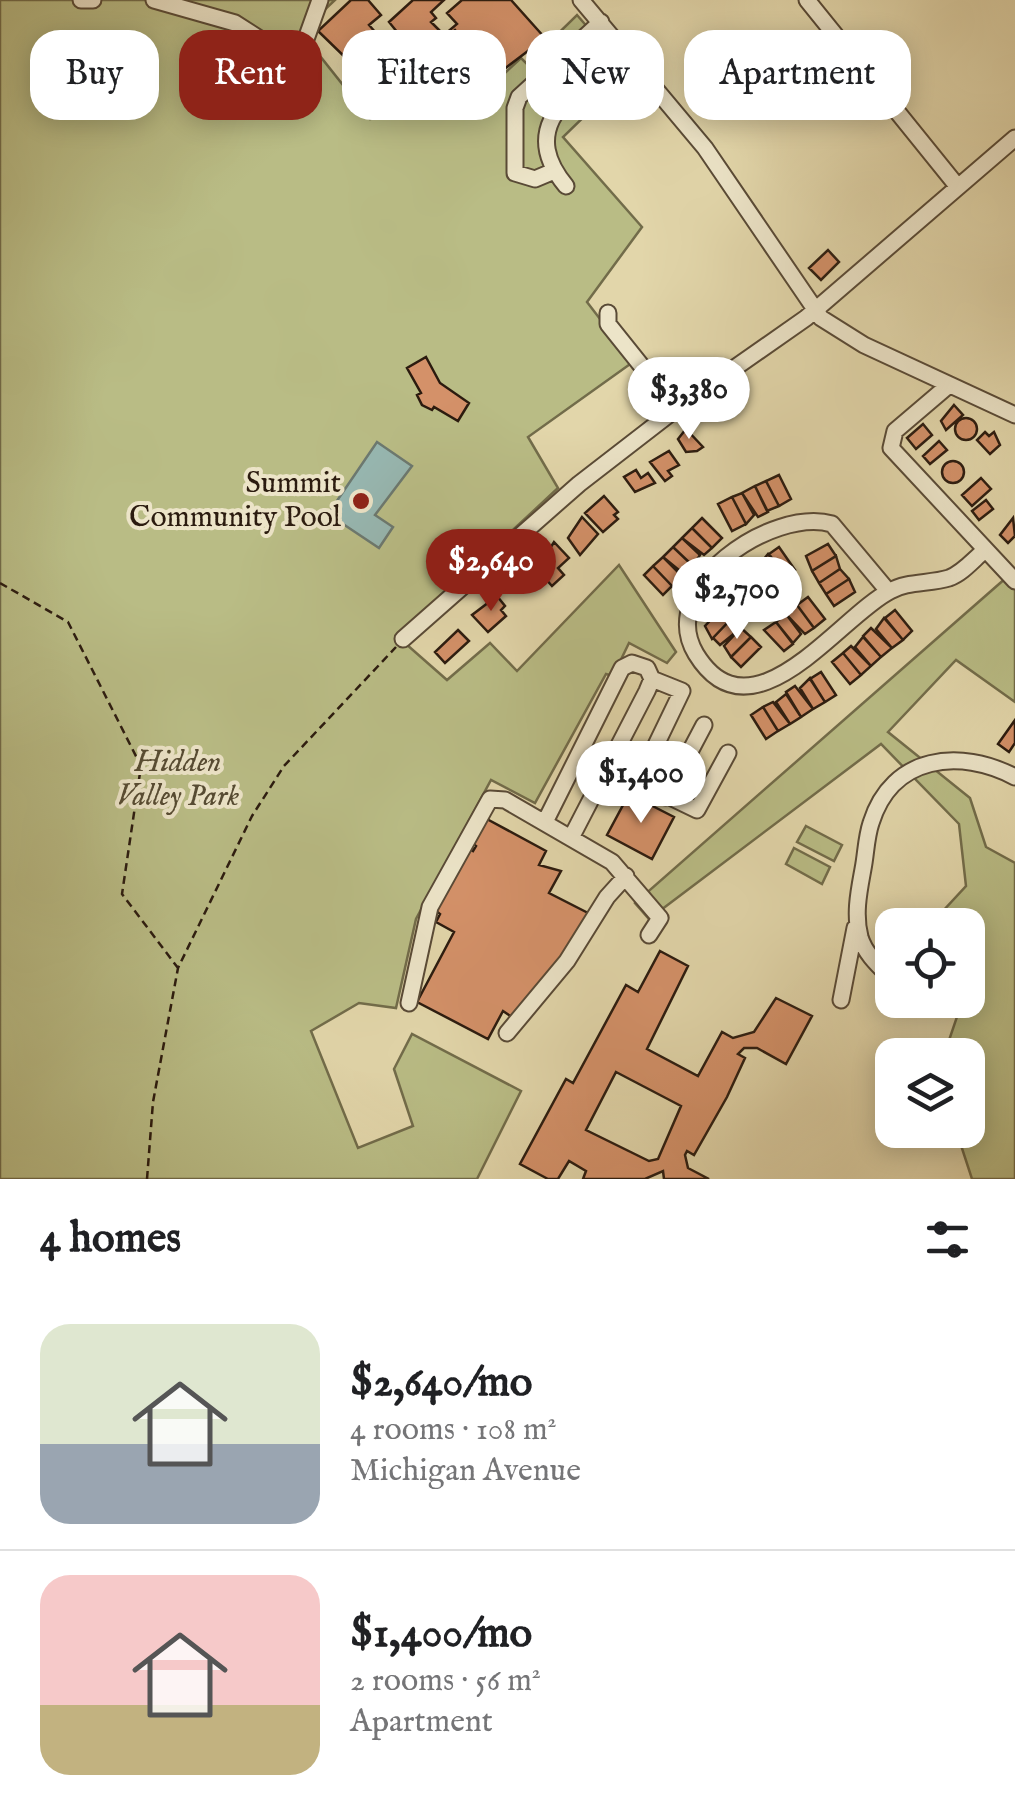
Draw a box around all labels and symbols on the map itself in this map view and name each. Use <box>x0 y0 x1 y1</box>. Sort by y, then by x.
pin: $3,380 <box>608 357 770 442</box>
place label: Summit Community Pool <box>129 465 342 537</box>
marker: Summit Community Pool <box>350 490 372 512</box>
pin: $2,640 <box>410 529 572 614</box>
pin: $2,700 <box>656 557 818 642</box>
pin: $1,400 <box>560 741 722 826</box>
park label: Hidden Valley Park <box>117 744 239 816</box>

